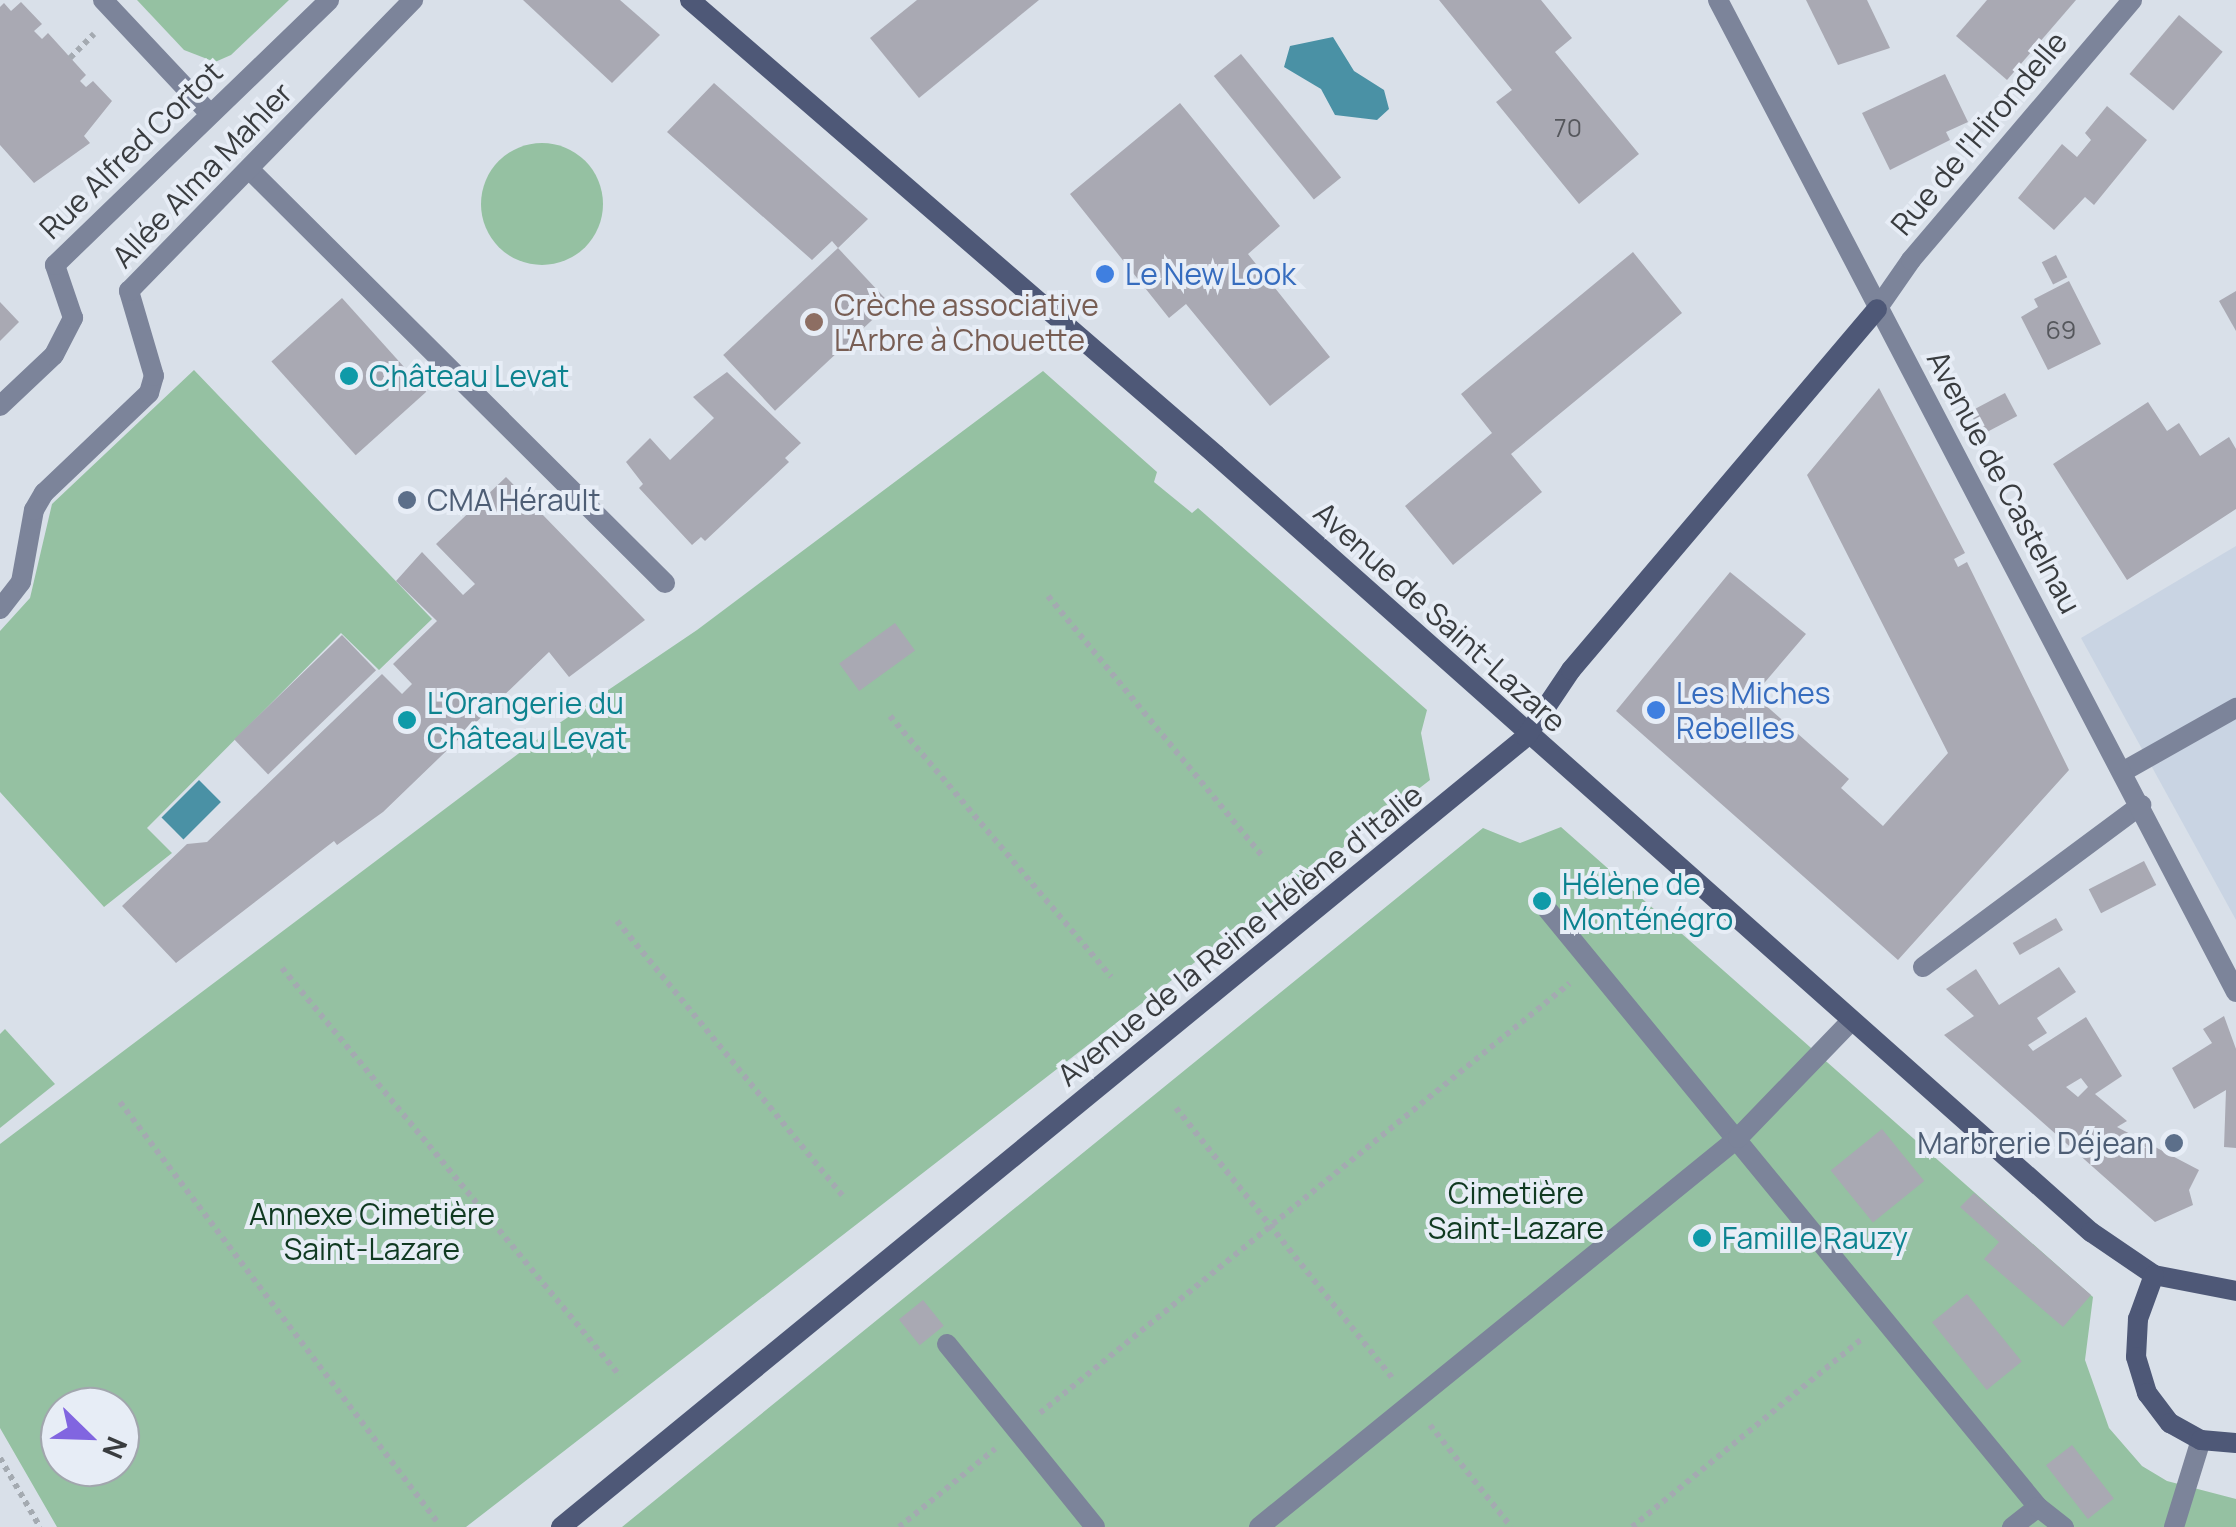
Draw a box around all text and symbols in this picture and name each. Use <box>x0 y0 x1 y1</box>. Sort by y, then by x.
street label: Rue de l'Hirondelle <box>1883 24 2075 242</box>
street label: Rue Alfred Cortot <box>32 54 230 246</box>
street label: Allée Alma Mahler <box>105 75 299 275</box>
house number: 70 <box>1554 113 1582 143</box>
place label: Le New Look <box>1125 256 1296 292</box>
marker: Le New Look <box>1094 263 1116 285</box>
place label: Crèche associative L'Arbre à Chouette <box>834 287 1099 358</box>
marker: Crèche associative L'Arbre à Chouette <box>803 311 825 333</box>
house number: 69 <box>2046 315 2076 345</box>
street label: Avenue de Castelnau <box>1920 345 2088 619</box>
place label: Château Levat <box>369 358 569 394</box>
marker: Château Levat <box>338 365 360 387</box>
place label: CMA Hérault <box>427 482 600 518</box>
marker: CMA Hérault <box>396 489 418 511</box>
street label: Avenue de Saint-Lazare <box>1307 494 1573 740</box>
place label: Les Miches Rebelles <box>1676 675 1831 746</box>
place label: L'Orangerie du Château Levat <box>427 685 627 756</box>
marker: Les Miches Rebelles <box>1645 699 1667 721</box>
marker: L'Orangerie du Château Levat <box>396 709 418 731</box>
street label: Avenue de la Reine Hélène d'Italie <box>1050 777 1430 1093</box>
place label: Hélène de Monténégro <box>1562 866 1733 936</box>
marker: Hélène de Monténégro <box>1531 890 1553 912</box>
place label: Marbrerie Déjean <box>1917 1125 2154 1161</box>
marker: Marbrerie Déjean <box>2163 1132 2185 1154</box>
park label: Cimetière Saint-Lazare <box>1428 1175 1604 1246</box>
park label: Annexe Cimetière Saint-Lazare <box>249 1196 495 1266</box>
place label: Famille Rauzy <box>1722 1220 1908 1256</box>
marker: Famille Rauzy <box>1691 1227 1713 1249</box>
north arrow <box>40 1387 140 1487</box>
text: N <box>94 1431 137 1465</box>

